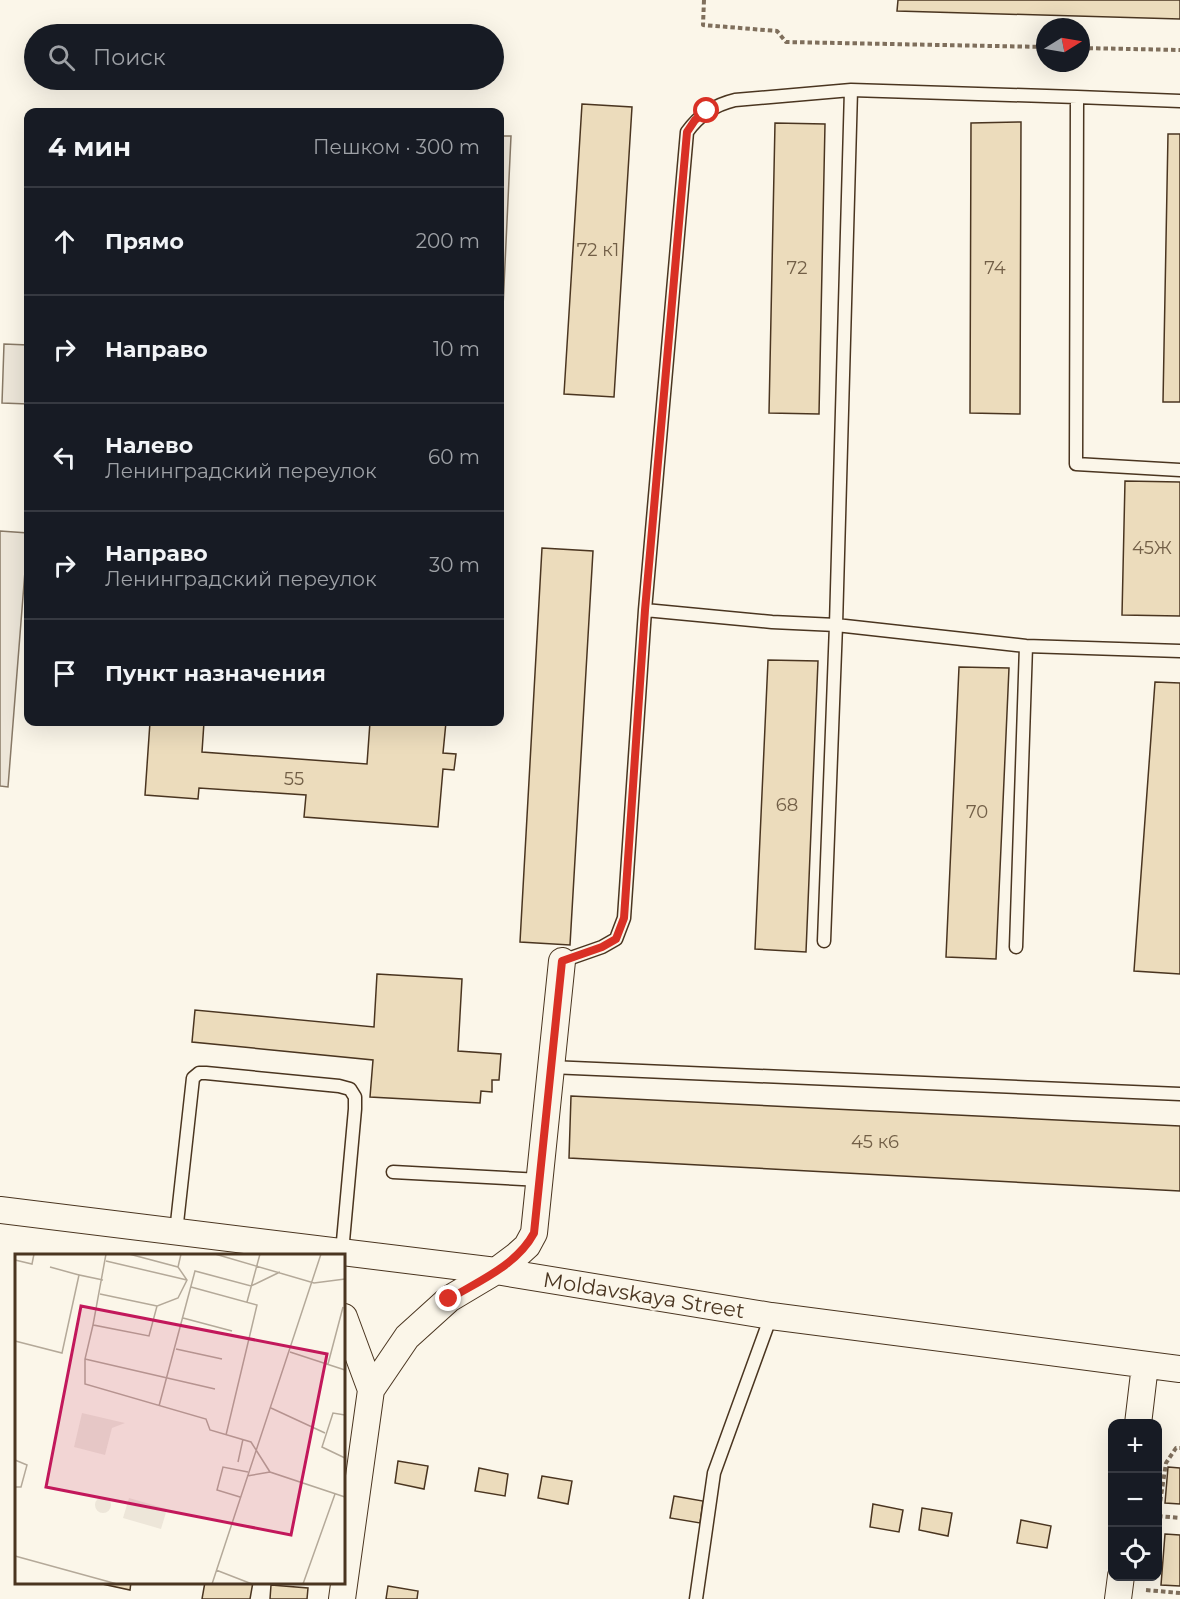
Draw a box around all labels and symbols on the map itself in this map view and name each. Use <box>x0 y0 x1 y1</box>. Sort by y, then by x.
north arrow <box>1036 18 1090 72</box>
route start <box>693 97 719 123</box>
house number: 72 к1 <box>577 239 619 261</box>
house number: 72 <box>787 257 807 279</box>
house number: 74 <box>984 257 1006 279</box>
house number: 45Ж <box>1132 537 1172 559</box>
house number: 55 <box>284 768 304 790</box>
house number: 68 <box>776 794 798 816</box>
house number: 70 <box>966 801 988 823</box>
house number: 45 к6 <box>851 1131 899 1153</box>
inset map <box>15 1254 345 1584</box>
street label: Moldavskaya Street <box>542 1267 746 1323</box>
route end <box>435 1285 461 1311</box>

